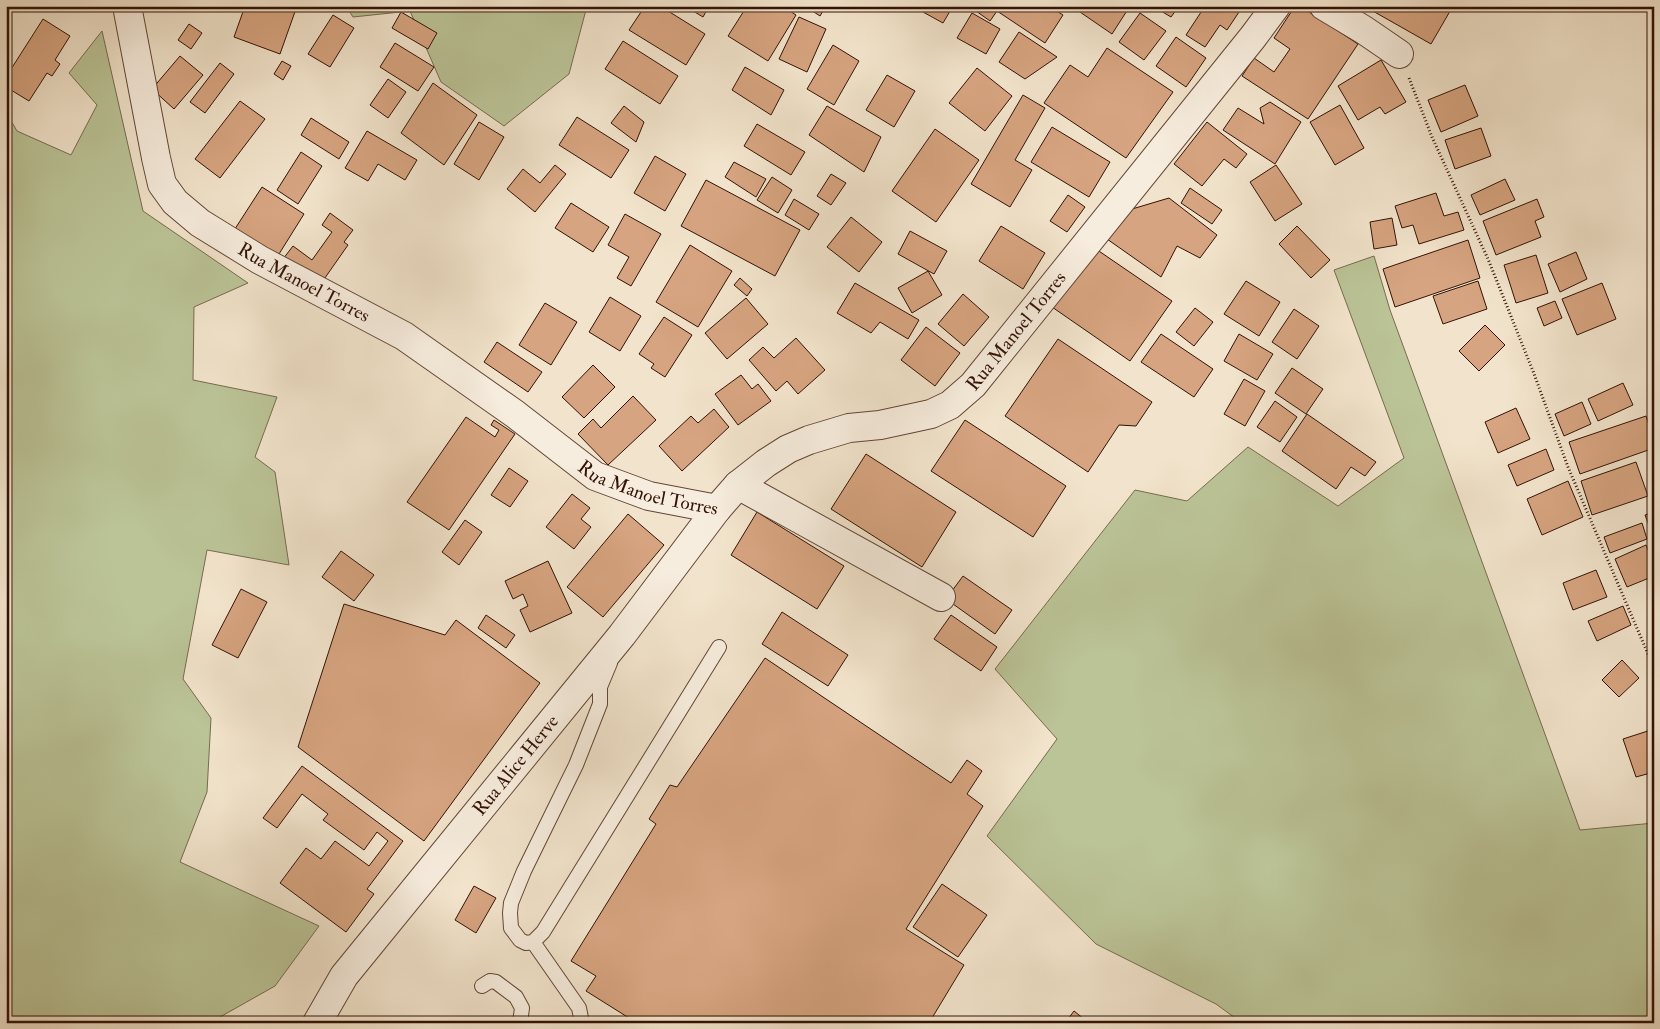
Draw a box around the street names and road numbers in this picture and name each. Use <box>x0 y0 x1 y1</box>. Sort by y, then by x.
street label: Rua Manoel Torres <box>233 237 374 328</box>
street label: Rua Manoel Torres <box>961 267 1071 396</box>
street label: Rua Manoel Torres <box>573 455 720 521</box>
street label: Rua Alice Herve <box>468 710 564 821</box>

